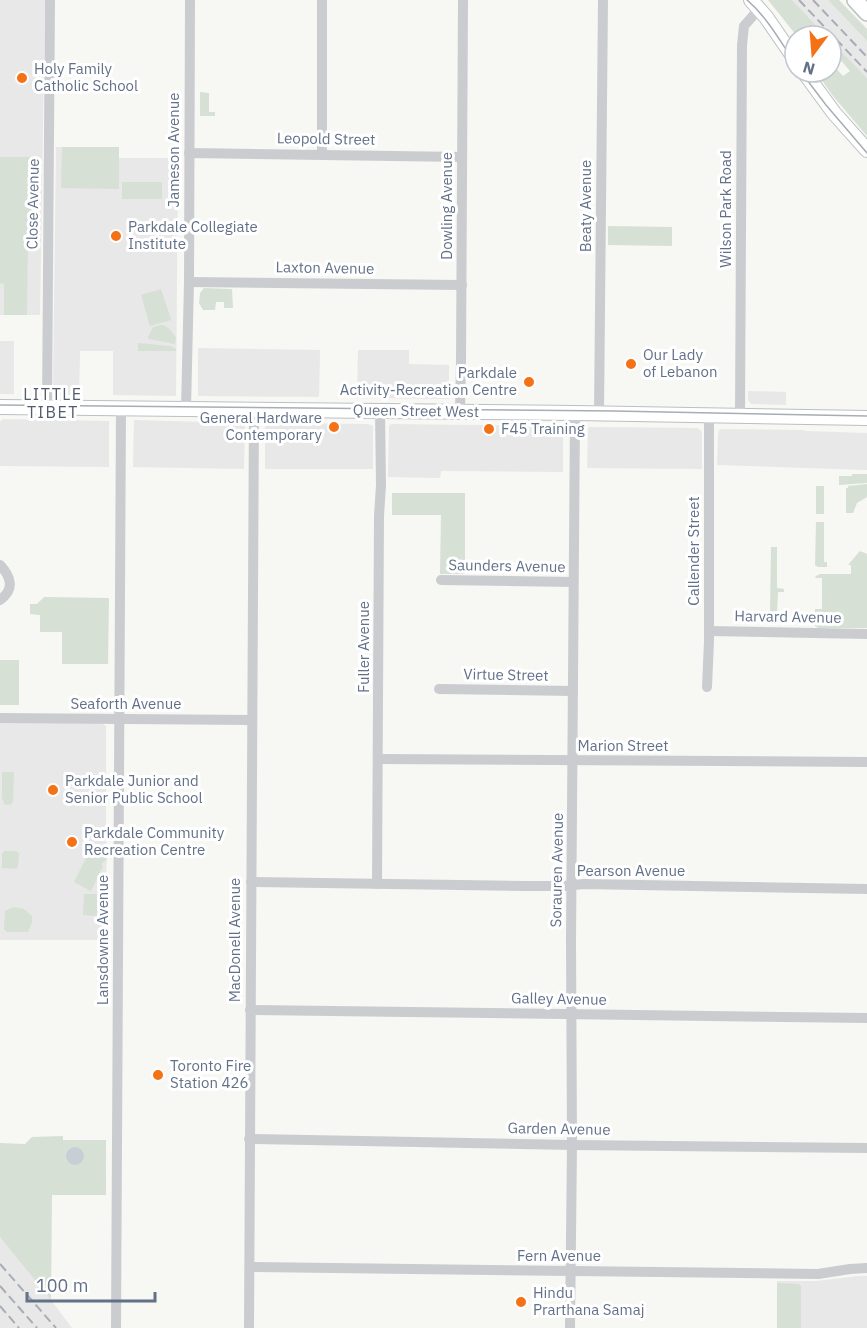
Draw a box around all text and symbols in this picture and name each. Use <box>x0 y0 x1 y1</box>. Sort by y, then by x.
north arrow <box>783 24 843 84</box>
text: N <box>801 57 817 80</box>
place label: Holy Family Catholic School <box>34 59 138 95</box>
marker: Holy Family Catholic School <box>15 71 29 85</box>
street label: Jameson Avenue <box>164 93 183 207</box>
street label: Leopold Street <box>277 128 375 149</box>
street label: Wilson Park Road <box>716 150 735 268</box>
street label: Dowling Avenue <box>437 152 456 260</box>
street label: Close Avenue <box>22 158 43 250</box>
street label: Beaty Avenue <box>576 160 595 252</box>
place label: Parkdale Collegiate Institute <box>128 217 258 253</box>
marker: Parkdale Collegiate Institute <box>109 229 123 243</box>
street label: Laxton Avenue <box>275 257 375 278</box>
place label: Our Lady of Lebanon <box>643 345 717 381</box>
marker: Our Lady of Lebanon <box>624 357 638 371</box>
place label: Parkdale Activity-Recreation Centre <box>340 363 517 399</box>
marker: Parkdale Activity-Recreation Centre <box>522 375 536 389</box>
district label: LITTLE TIBET <box>23 384 83 422</box>
street label: Queen Street West <box>353 400 479 421</box>
place label: General Hardware Contemporary <box>200 408 323 444</box>
place label: F45 Training <box>501 419 585 438</box>
marker: General Hardware Contemporary <box>327 420 341 434</box>
marker: F45 Training <box>482 422 496 436</box>
street label: Callender Street <box>684 496 703 606</box>
street label: Saunders Avenue <box>448 555 566 576</box>
street label: Fuller Avenue <box>354 601 373 693</box>
street label: Harvard Avenue <box>734 606 842 627</box>
street label: Virtue Street <box>463 664 549 685</box>
street label: Seaforth Avenue <box>70 694 182 713</box>
street label: Marion Street <box>577 736 669 755</box>
place label: Parkdale Junior and Senior Public School <box>65 771 203 807</box>
marker: Parkdale Junior and Senior Public School <box>46 783 60 797</box>
street label: Sorauren Avenue <box>546 812 567 928</box>
place label: Parkdale Community Recreation Centre <box>84 823 225 859</box>
marker: Parkdale Community Recreation Centre <box>65 835 79 849</box>
street label: Pearson Avenue <box>577 861 685 880</box>
street label: Lansdowne Avenue <box>93 875 112 1005</box>
street label: MacDonell Avenue <box>225 878 244 1002</box>
street label: Galley Avenue <box>511 988 607 1009</box>
place label: Toronto Fire Station 426 <box>170 1056 251 1092</box>
marker: Toronto Fire Station 426 <box>151 1068 165 1082</box>
street label: Garden Avenue <box>507 1118 611 1139</box>
street label: Fern Avenue <box>517 1246 601 1265</box>
scale bar <box>27 1265 154 1303</box>
text: 100 m <box>36 1274 88 1297</box>
place label: Hindu Prarthana Samaj <box>533 1283 644 1319</box>
marker: Hindu Prarthana Samaj <box>514 1295 528 1309</box>

